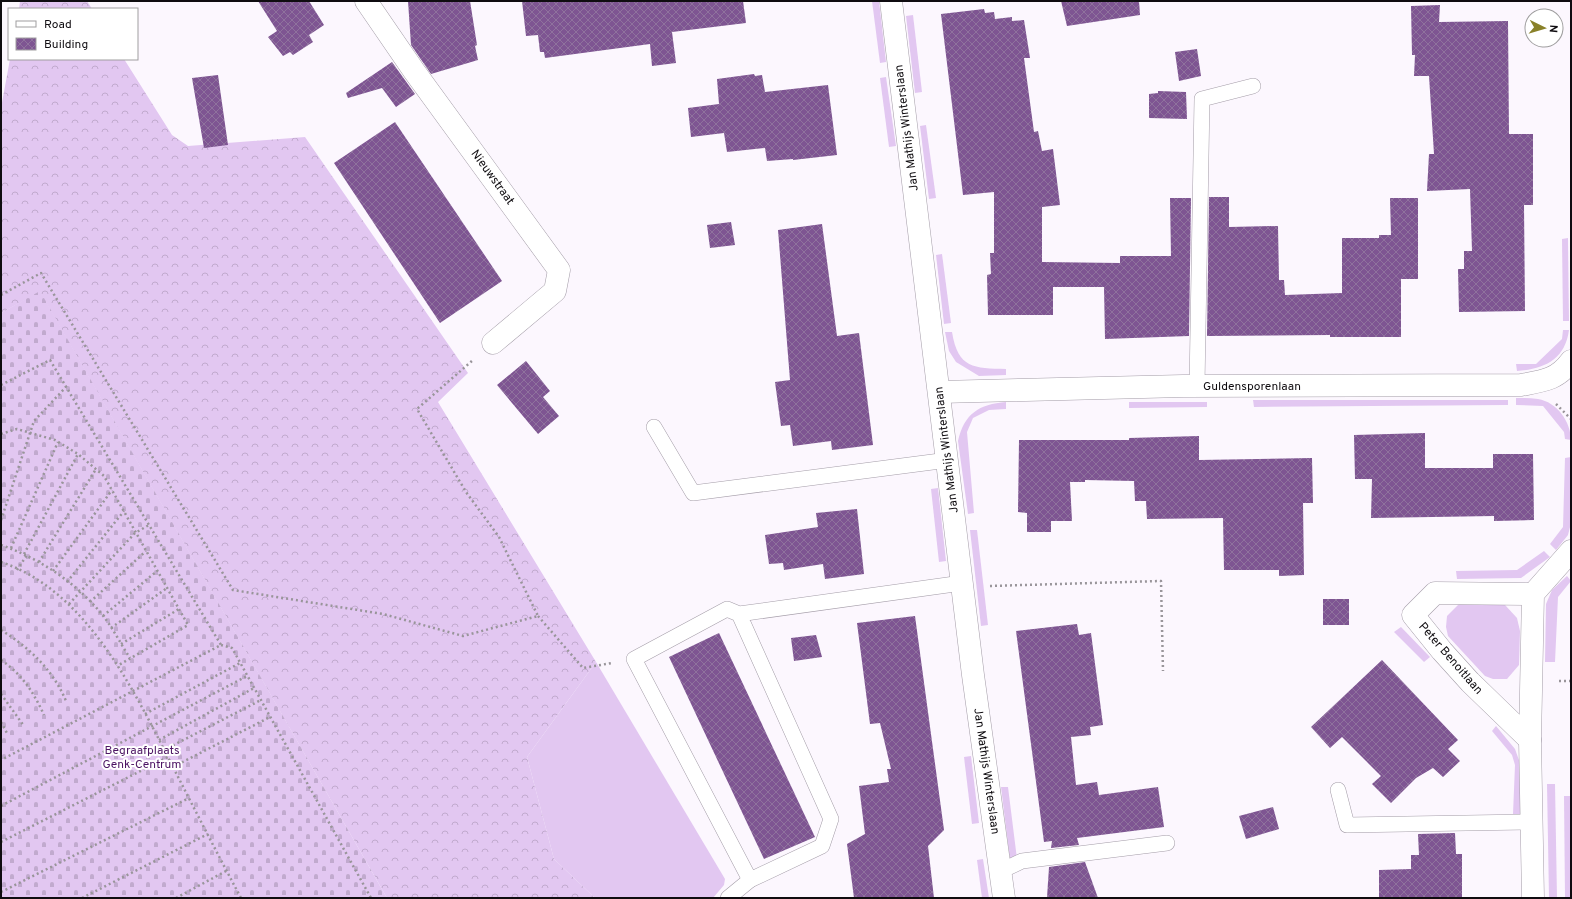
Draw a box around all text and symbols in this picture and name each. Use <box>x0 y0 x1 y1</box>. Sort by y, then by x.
legend <box>8 8 138 60</box>
north arrow <box>1524 8 1564 48</box>
text: Road <box>44 17 72 33</box>
text: N <box>1546 24 1560 33</box>
text: Building <box>44 37 88 53</box>
street label: Jan Mathijs Winterslaan <box>891 64 923 192</box>
street label: Nieuwstraat <box>467 147 518 208</box>
street label: Guldensporenlaan <box>1203 379 1301 395</box>
street label: Jan Mathijs Winterslaan <box>931 386 963 514</box>
street label: Peter Benoitlaan <box>1414 619 1486 698</box>
street label: Jan Mathijs Winterslaan <box>969 707 1003 835</box>
park label: Begraafplaats Genk-Centrum <box>102 743 182 773</box>

